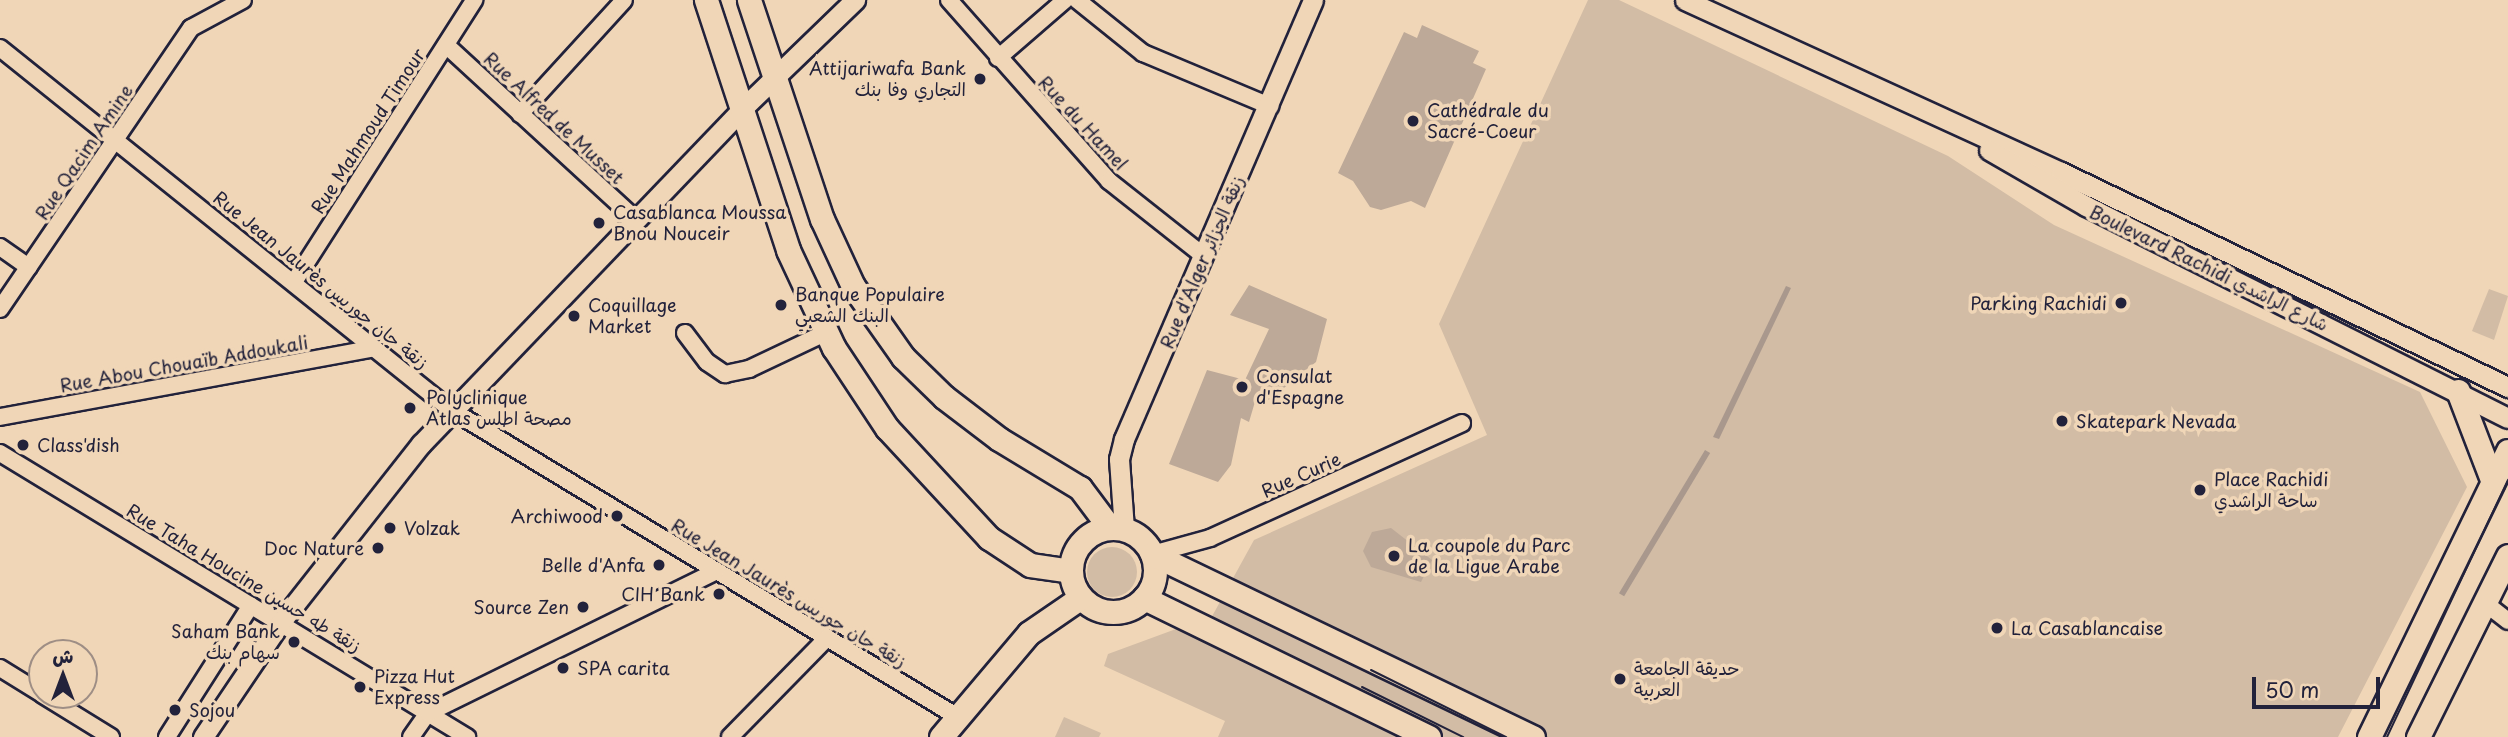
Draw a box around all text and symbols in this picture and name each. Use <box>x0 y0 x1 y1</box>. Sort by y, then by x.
street label: Rue Mahmoud Timour <box>306 44 430 218</box>
street label: Rue Alfred de Musset <box>478 46 630 190</box>
place label: Attijariwafa Bank التجاري وفا بنك <box>809 58 966 100</box>
marker: Attijariwafa Bank التجاري وفا بنك <box>972 71 988 87</box>
street label: Rue du Hamel <box>1033 71 1133 175</box>
street label: Rue Qacim Amine <box>31 80 137 224</box>
place label: Cathédrale du Sacré-Coeur <box>1427 100 1549 142</box>
marker: Cathédrale du Sacré-Coeur <box>1405 113 1421 129</box>
street label: Rue d'Alger زنقة الجزائر <box>1155 171 1249 353</box>
street label: Rue Jean Jaurès زنقة جان جوريس <box>208 185 434 375</box>
street label: Boulevard Rachidi شارع الراشدي <box>2086 201 2332 335</box>
place label: Casablanca Moussa Bnou Nouceir <box>613 202 786 244</box>
marker: Casablanca Moussa Bnou Nouceir <box>591 215 607 231</box>
place label: Banque Populaire البنك الشعبي <box>795 284 946 326</box>
place label: Parking Rachidi <box>1970 292 2107 314</box>
place label: Coquillage Market <box>588 295 677 338</box>
marker: Parking Rachidi <box>2113 295 2129 311</box>
marker: Banque Populaire البنك الشعبي <box>773 297 789 313</box>
marker: Coquillage Market <box>566 308 582 324</box>
street label: Rue Abou Chouaïb Addoukali <box>57 331 311 397</box>
place label: Consulat d'Espagne <box>1256 366 1344 408</box>
marker: Consulat d'Espagne <box>1234 379 1250 395</box>
place label: Polyclinique Atlas مصحة اطلس <box>426 387 573 430</box>
marker: Polyclinique Atlas مصحة اطلس <box>400 398 420 418</box>
place label: Skatepark Nevada <box>2076 410 2236 432</box>
marker: Skatepark Nevada <box>2054 413 2070 429</box>
place label: Class'dish <box>37 434 120 456</box>
marker: Class'dish <box>15 437 31 453</box>
street label: Rue Curie <box>1257 448 1345 502</box>
place label: Place Rachidi ساحة الراشدي <box>2214 469 2329 512</box>
marker: Place Rachidi ساحة الراشدي <box>2192 482 2208 498</box>
street label: Rue Taha Houcine زنقة طه حسين <box>122 499 366 657</box>
place label: Archiwood <box>511 505 603 527</box>
marker: Archiwood <box>609 508 625 524</box>
street label: Rue Jean Jaurès زنقة جان جوريس <box>666 513 912 673</box>
place label: Volzak <box>404 517 460 539</box>
marker: Volzak <box>382 520 398 536</box>
place label: La coupole du Parc de la Ligue Arabe <box>1408 535 1573 578</box>
place label: Doc Nature <box>265 537 364 559</box>
marker: Doc Nature <box>370 540 386 556</box>
marker: La coupole du Parc de la Ligue Arabe <box>1386 548 1402 564</box>
place label: Belle d'Anfa <box>540 554 645 576</box>
marker: Belle d'Anfa <box>651 557 667 573</box>
place label: CIH Bank <box>621 583 705 605</box>
marker: CIH Bank <box>711 586 727 602</box>
place label: Source Zen <box>473 596 569 618</box>
marker: Source Zen <box>575 599 591 615</box>
place label: La Casablancaise <box>2011 617 2163 639</box>
marker: La Casablancaise <box>1989 620 2005 636</box>
place label: Saham Bank سهام بنك <box>169 621 280 664</box>
marker: Saham Bank سهام بنك <box>286 634 302 650</box>
north arrow <box>28 639 98 709</box>
text: ش <box>53 641 73 669</box>
place label: SPA carita <box>577 657 671 679</box>
place label: حديقة الجامعة العربية <box>1634 658 1740 700</box>
marker: SPA carita <box>555 660 571 676</box>
scale bar <box>2256 664 2384 708</box>
place label: Pizza Hut Express <box>374 666 456 708</box>
marker: حديقة الجامعة العربية <box>1612 671 1628 687</box>
text: 50 m <box>2265 673 2319 705</box>
marker: Pizza Hut Express <box>352 679 368 695</box>
place label: Sojou <box>189 699 235 721</box>
marker: Sojou <box>167 702 183 718</box>

